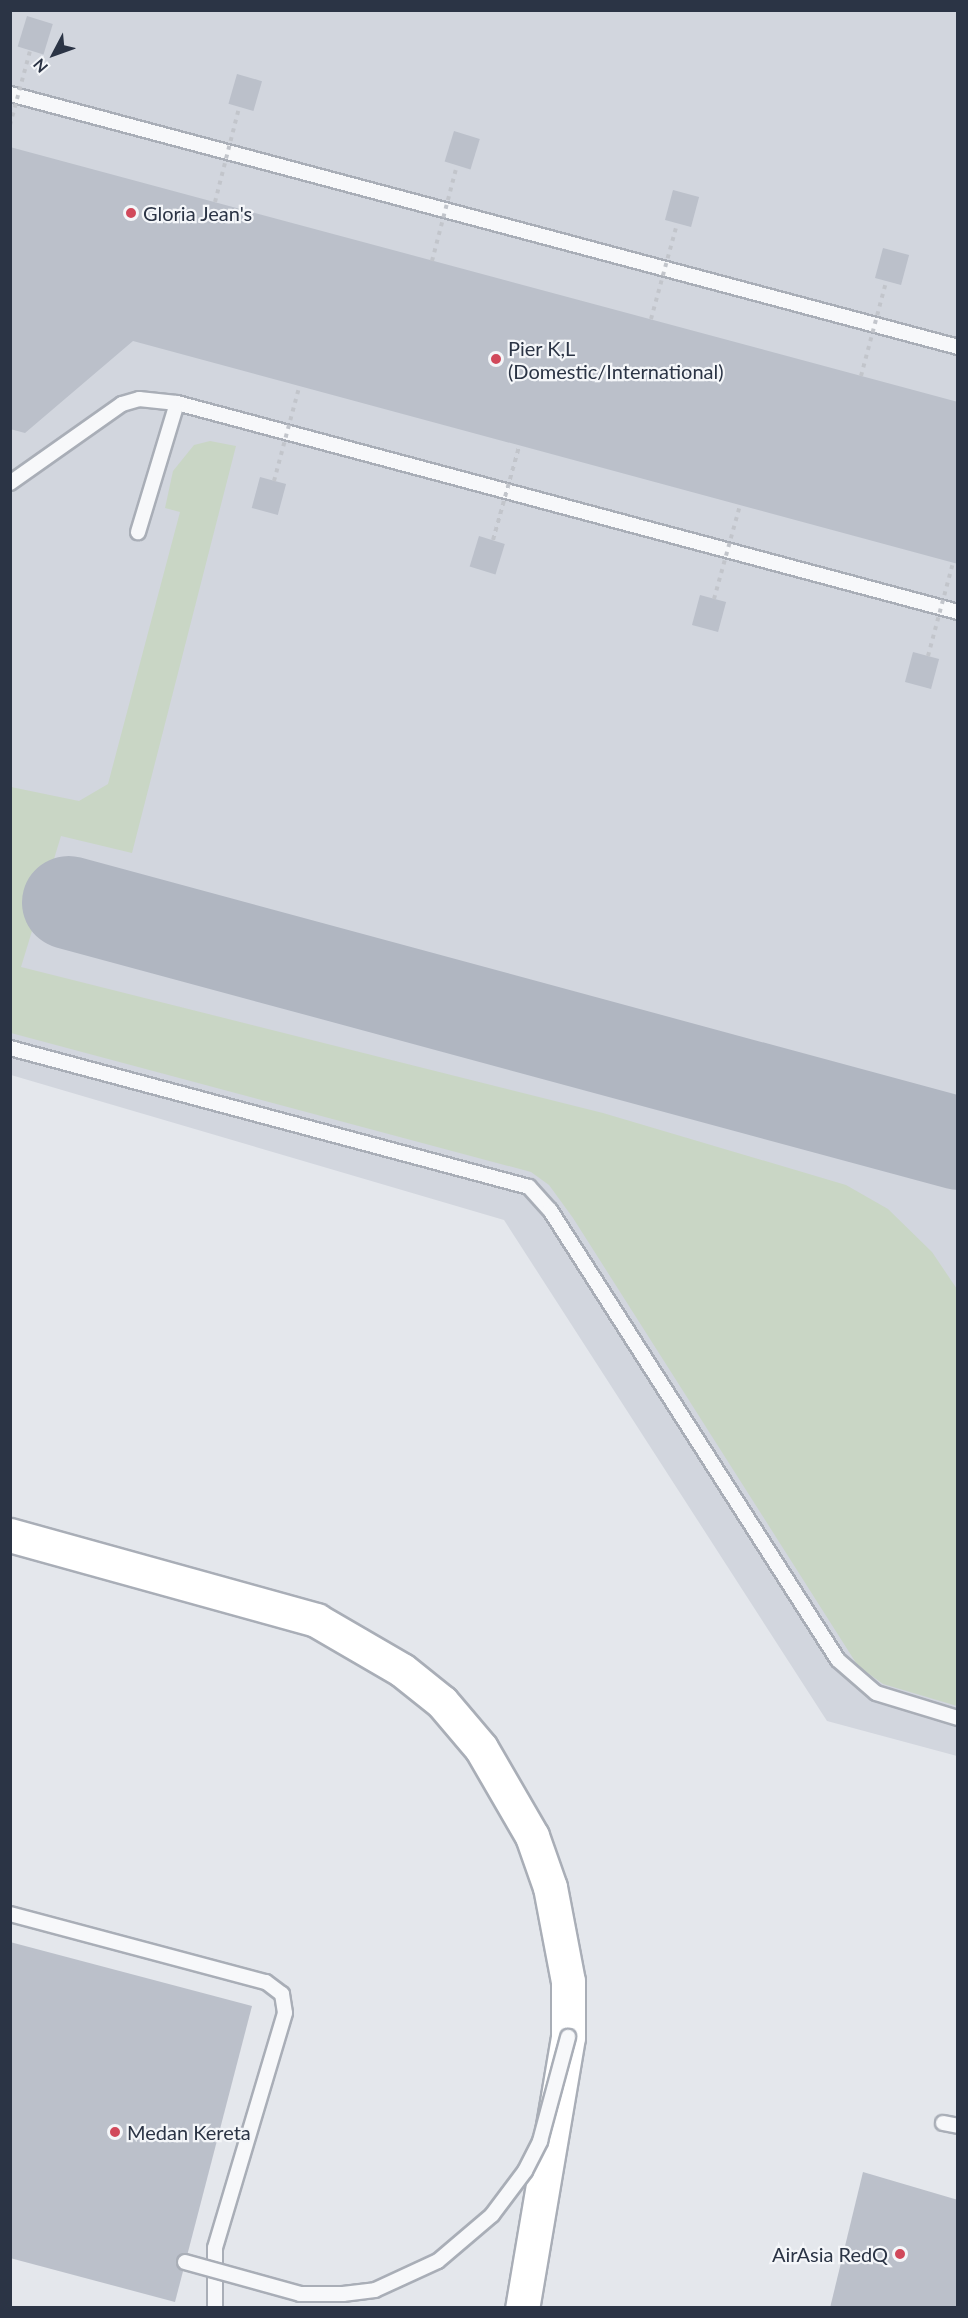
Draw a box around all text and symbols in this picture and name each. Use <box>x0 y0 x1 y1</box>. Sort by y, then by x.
north arrow <box>24 24 84 84</box>
text: N <box>29 55 51 77</box>
place label: Gloria Jean's <box>143 201 253 225</box>
marker: Gloria Jean's <box>124 206 138 220</box>
place label: Pier K,L (Domestic/International) <box>508 336 724 383</box>
marker: Pier K,L (Domestic/International) <box>489 352 503 366</box>
place label: Medan Kereta <box>127 2120 251 2144</box>
marker: Medan Kereta <box>108 2125 122 2139</box>
place label: AirAsia RedQ <box>772 2242 888 2266</box>
marker: AirAsia RedQ <box>893 2247 907 2261</box>

